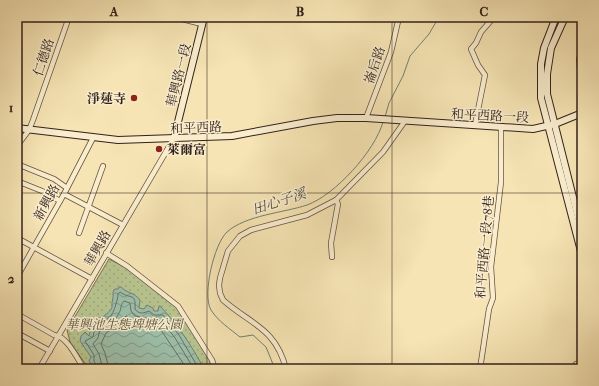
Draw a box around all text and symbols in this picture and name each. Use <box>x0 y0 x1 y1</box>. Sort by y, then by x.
text: A <box>109 4 119 19</box>
text: B <box>296 4 305 19</box>
text: C <box>480 4 489 19</box>
street label: 仁德路 <box>30 36 57 78</box>
street label: 華興路一段 <box>163 42 194 108</box>
street label: 崙后路 <box>361 44 388 86</box>
place label: 淨蓮寺 <box>87 91 126 106</box>
marker: 淨蓮寺 <box>129 93 139 103</box>
text: 1 <box>9 100 14 115</box>
street label: 和平西路一段 <box>451 106 529 125</box>
street label: 和平西路 <box>170 119 222 136</box>
place label: 萊爾富 <box>167 142 206 157</box>
marker: 萊爾富 <box>154 144 164 154</box>
street label: 新興路 <box>30 182 62 223</box>
water label: 田心子溪 <box>250 184 310 218</box>
street label: 和平西路一段78巷 <box>473 195 496 299</box>
street label: 華興路 <box>81 228 114 269</box>
text: 2 <box>8 271 15 286</box>
park label: 華興池生態埤塘公園 <box>65 317 184 332</box>

